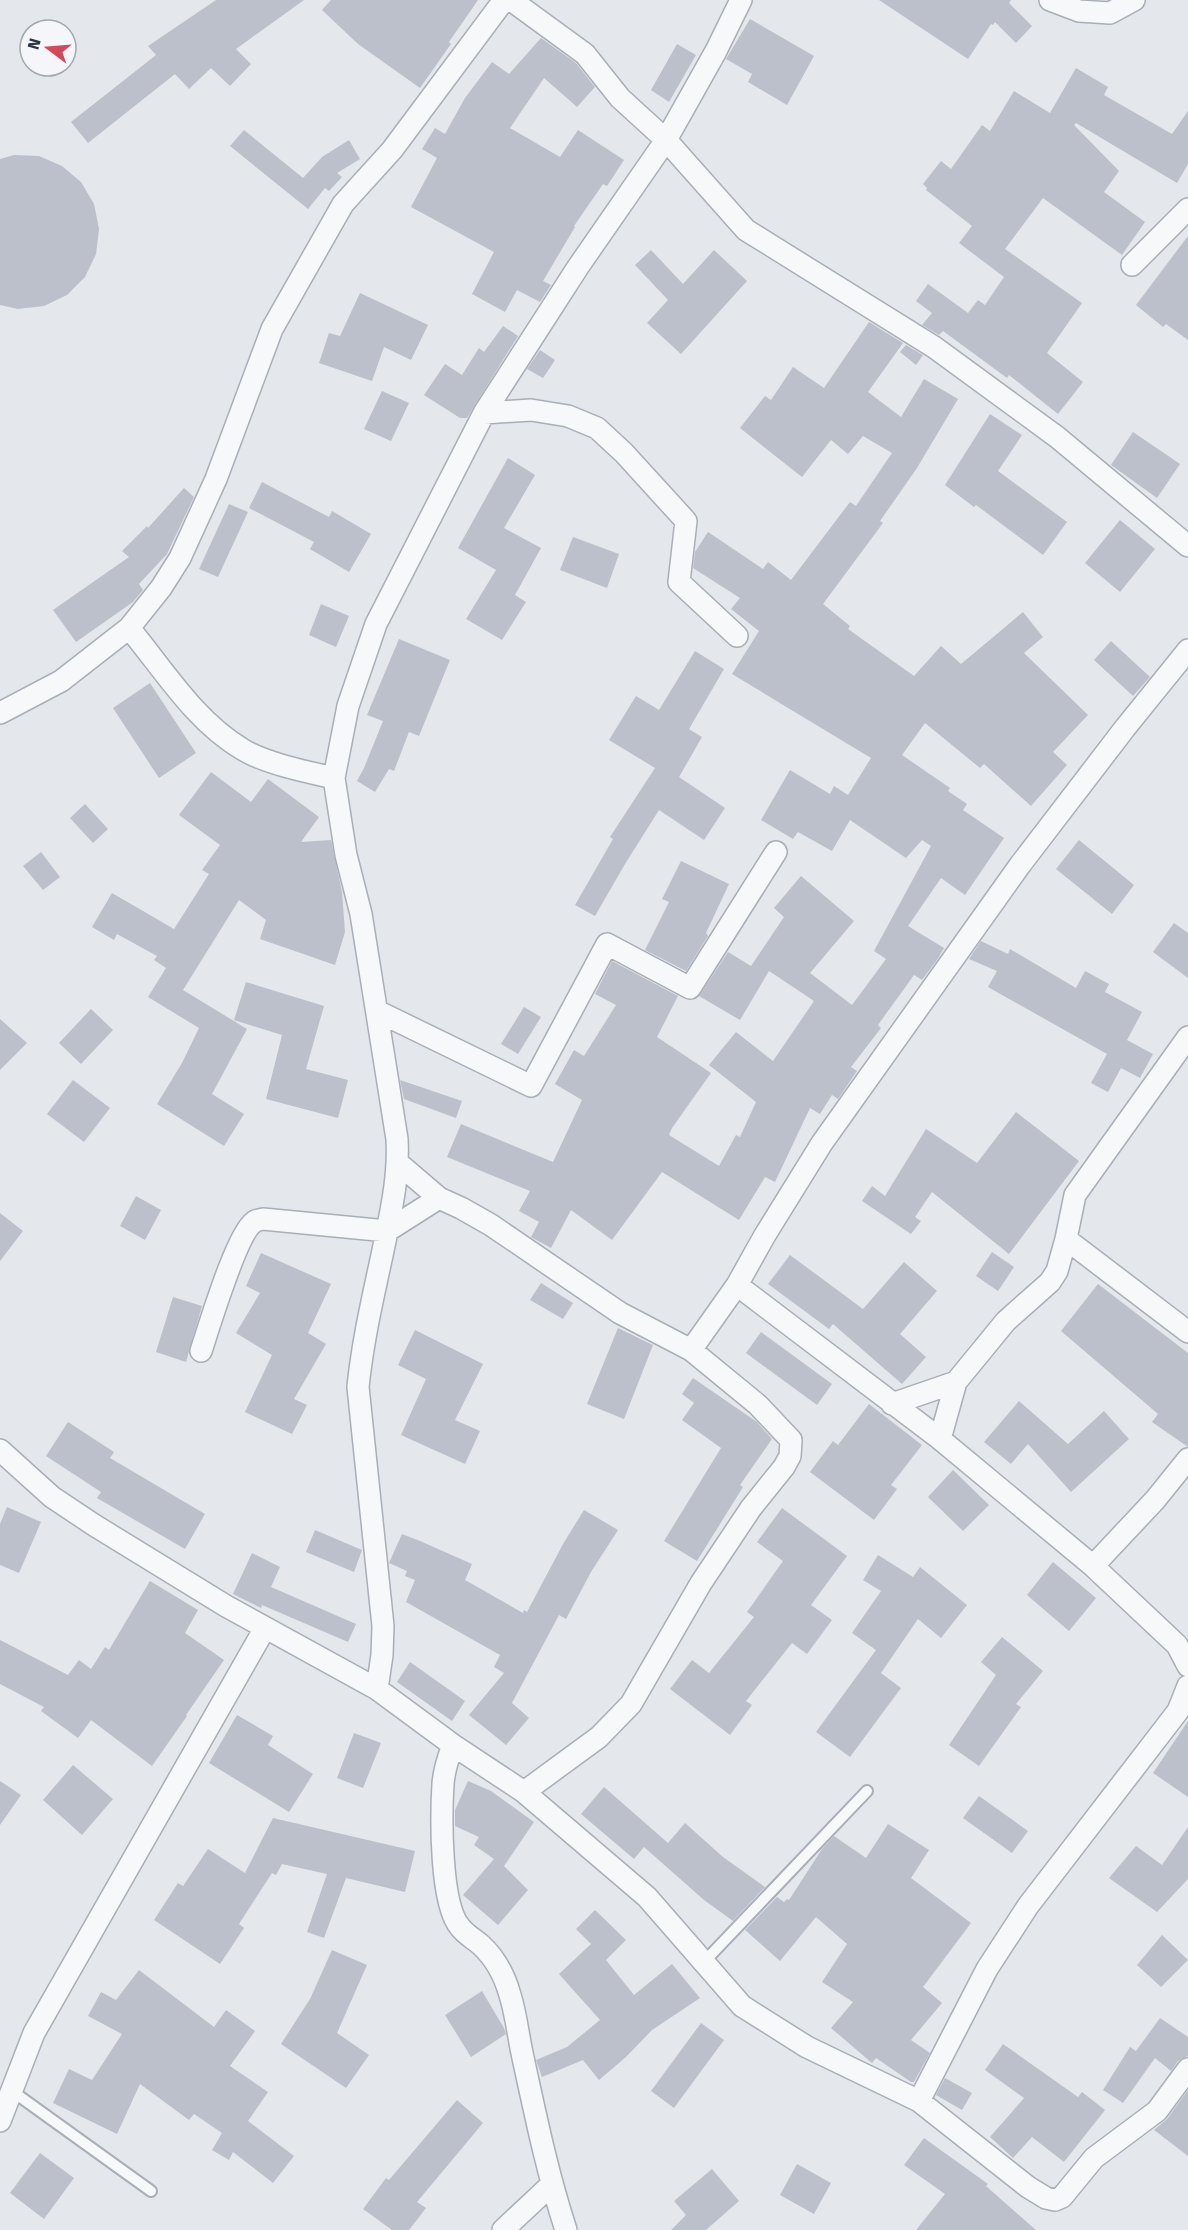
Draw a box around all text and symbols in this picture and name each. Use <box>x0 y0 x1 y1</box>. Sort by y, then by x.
north arrow <box>18 18 78 78</box>
text: N <box>23 36 45 52</box>

